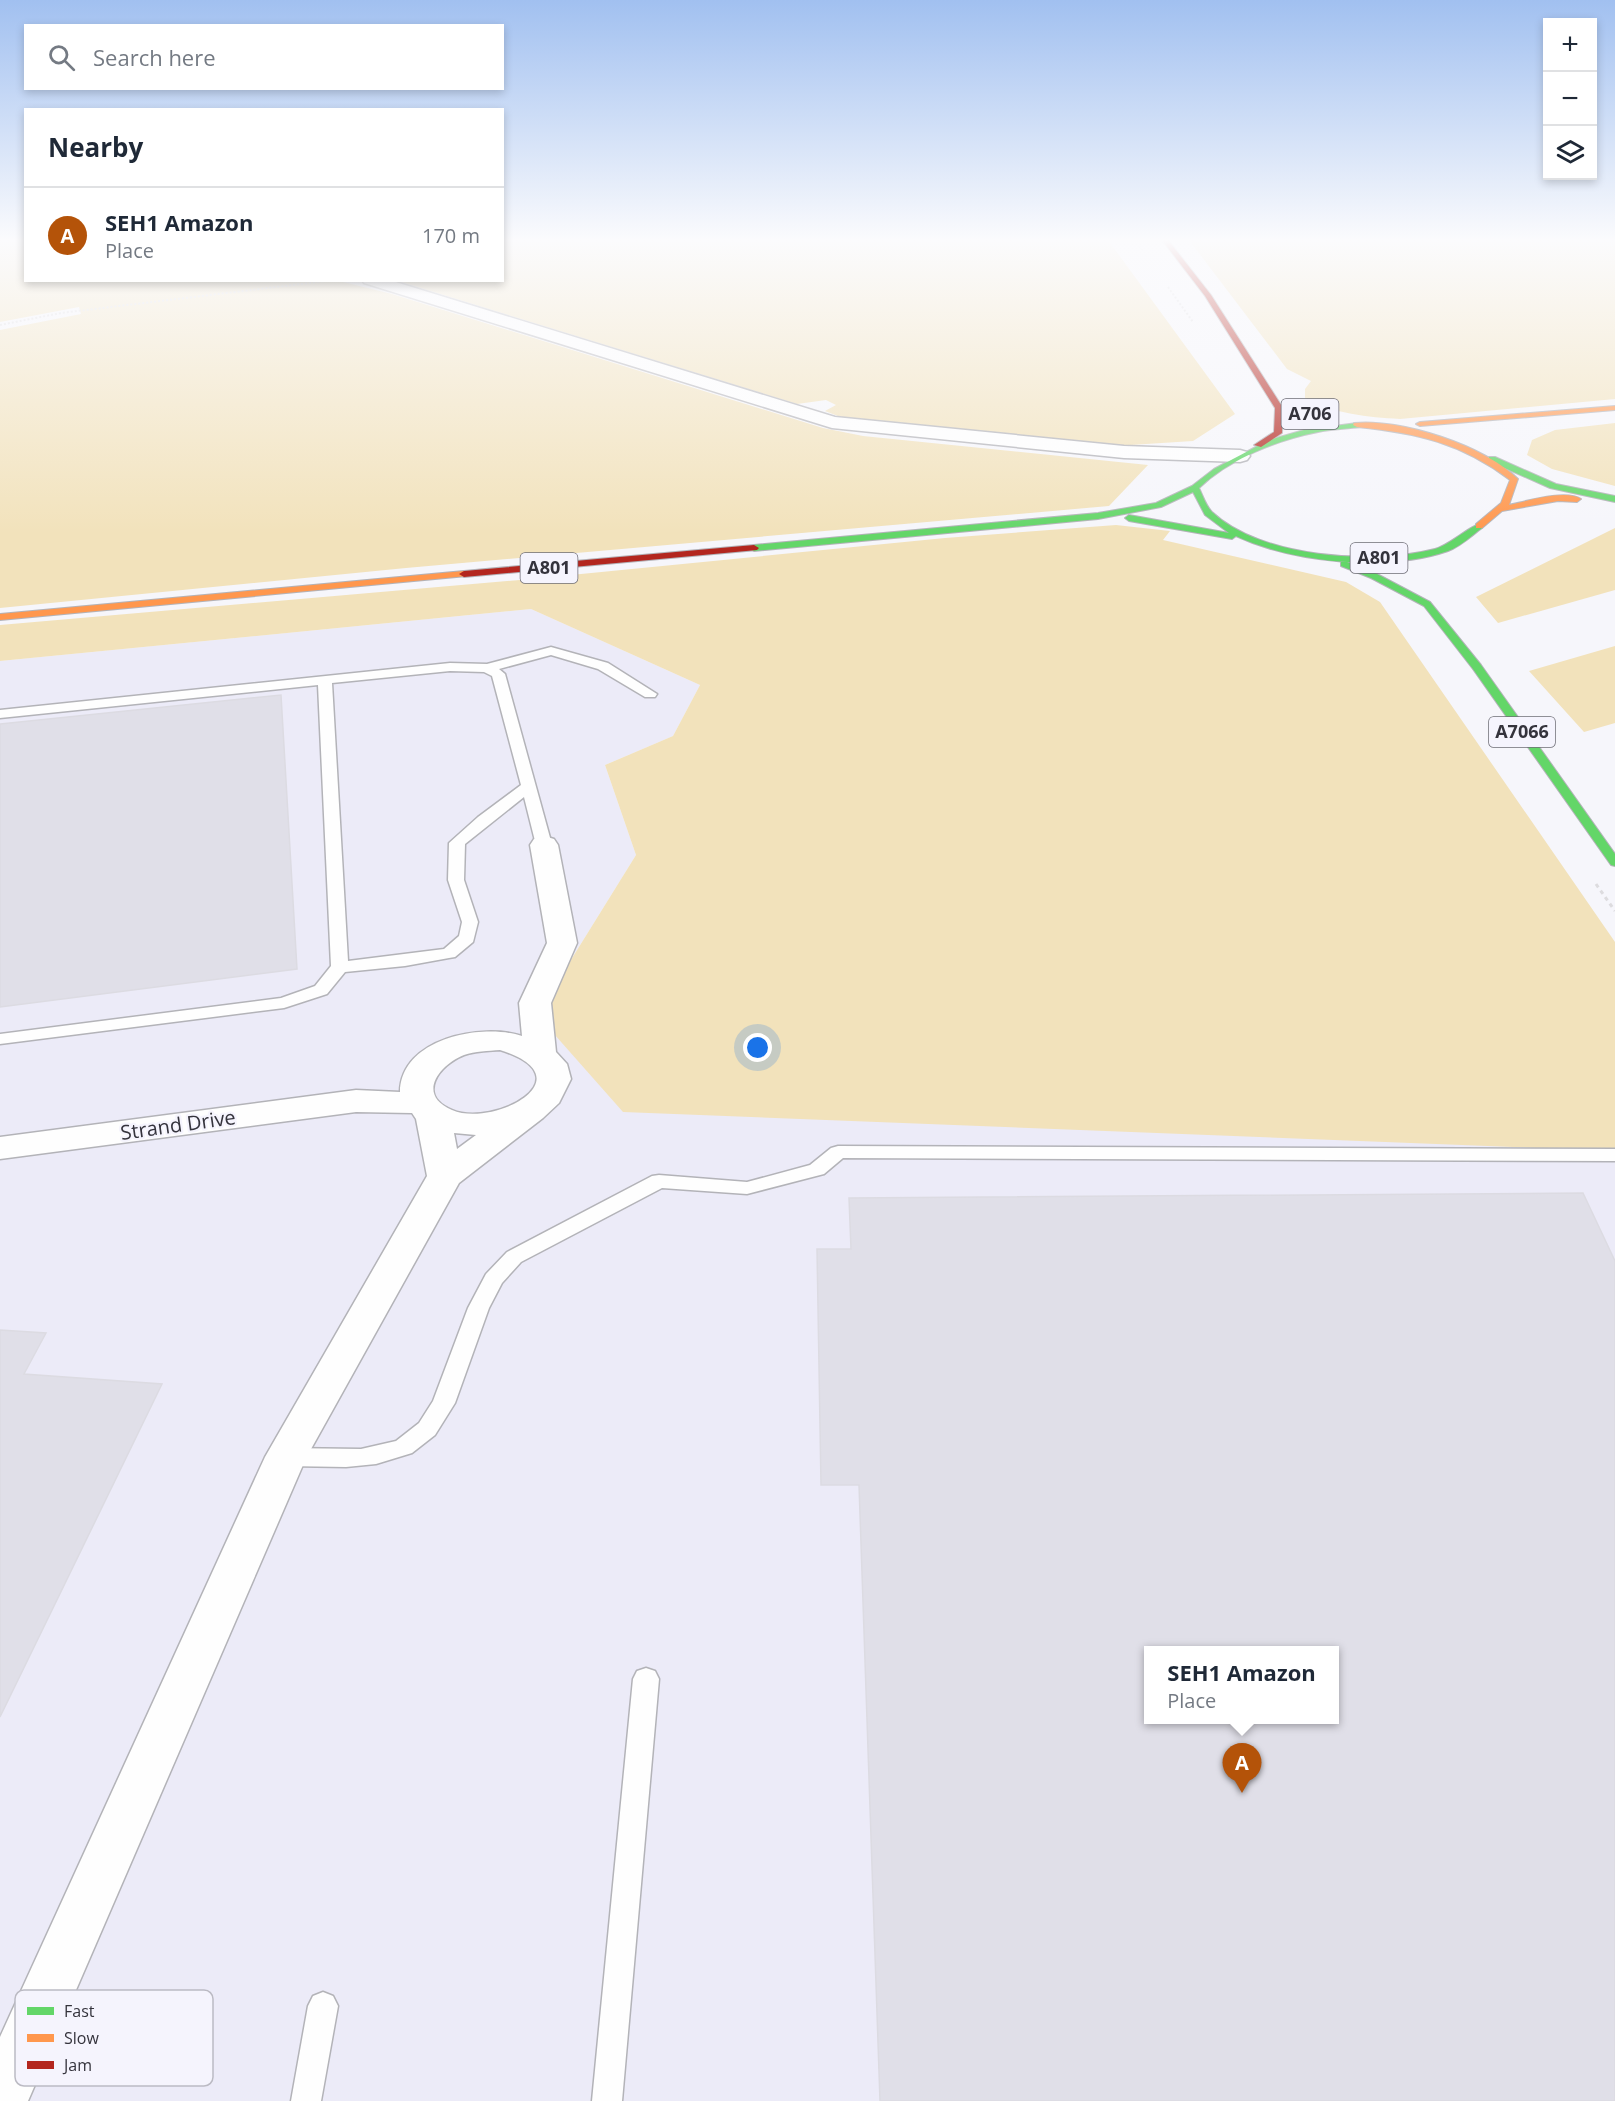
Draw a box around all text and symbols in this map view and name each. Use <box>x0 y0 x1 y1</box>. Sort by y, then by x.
map controls <box>1543 18 1597 180</box>
button: + <box>1543 18 1597 72</box>
search box <box>24 24 504 90</box>
icon: search <box>45 41 78 74</box>
text: Search here <box>93 42 216 72</box>
button: − <box>1543 72 1597 126</box>
button: layers <box>1543 126 1597 180</box>
text: Nearby <box>48 129 143 165</box>
text: SEH1 Amazon <box>105 207 253 237</box>
text: A <box>61 222 74 249</box>
text: 170 m <box>422 222 480 249</box>
text: Place <box>105 237 154 264</box>
road number: A706 <box>1282 399 1338 429</box>
road number: A801 <box>1350 543 1408 573</box>
road number: A801 <box>520 553 578 583</box>
road number: A7066 <box>1489 717 1555 747</box>
your location <box>743 1033 772 1062</box>
street label: Strand Drive <box>119 1103 237 1146</box>
popup <box>1144 1646 1339 1724</box>
text: SEH1 Amazon <box>1167 1657 1316 1687</box>
text: Place <box>1167 1687 1216 1714</box>
pin: A <box>1222 1744 1262 1793</box>
legend <box>15 1990 213 2086</box>
text: Fast <box>64 2000 95 2022</box>
text: Slow <box>64 2027 99 2049</box>
text: Jam <box>62 2054 92 2076</box>

